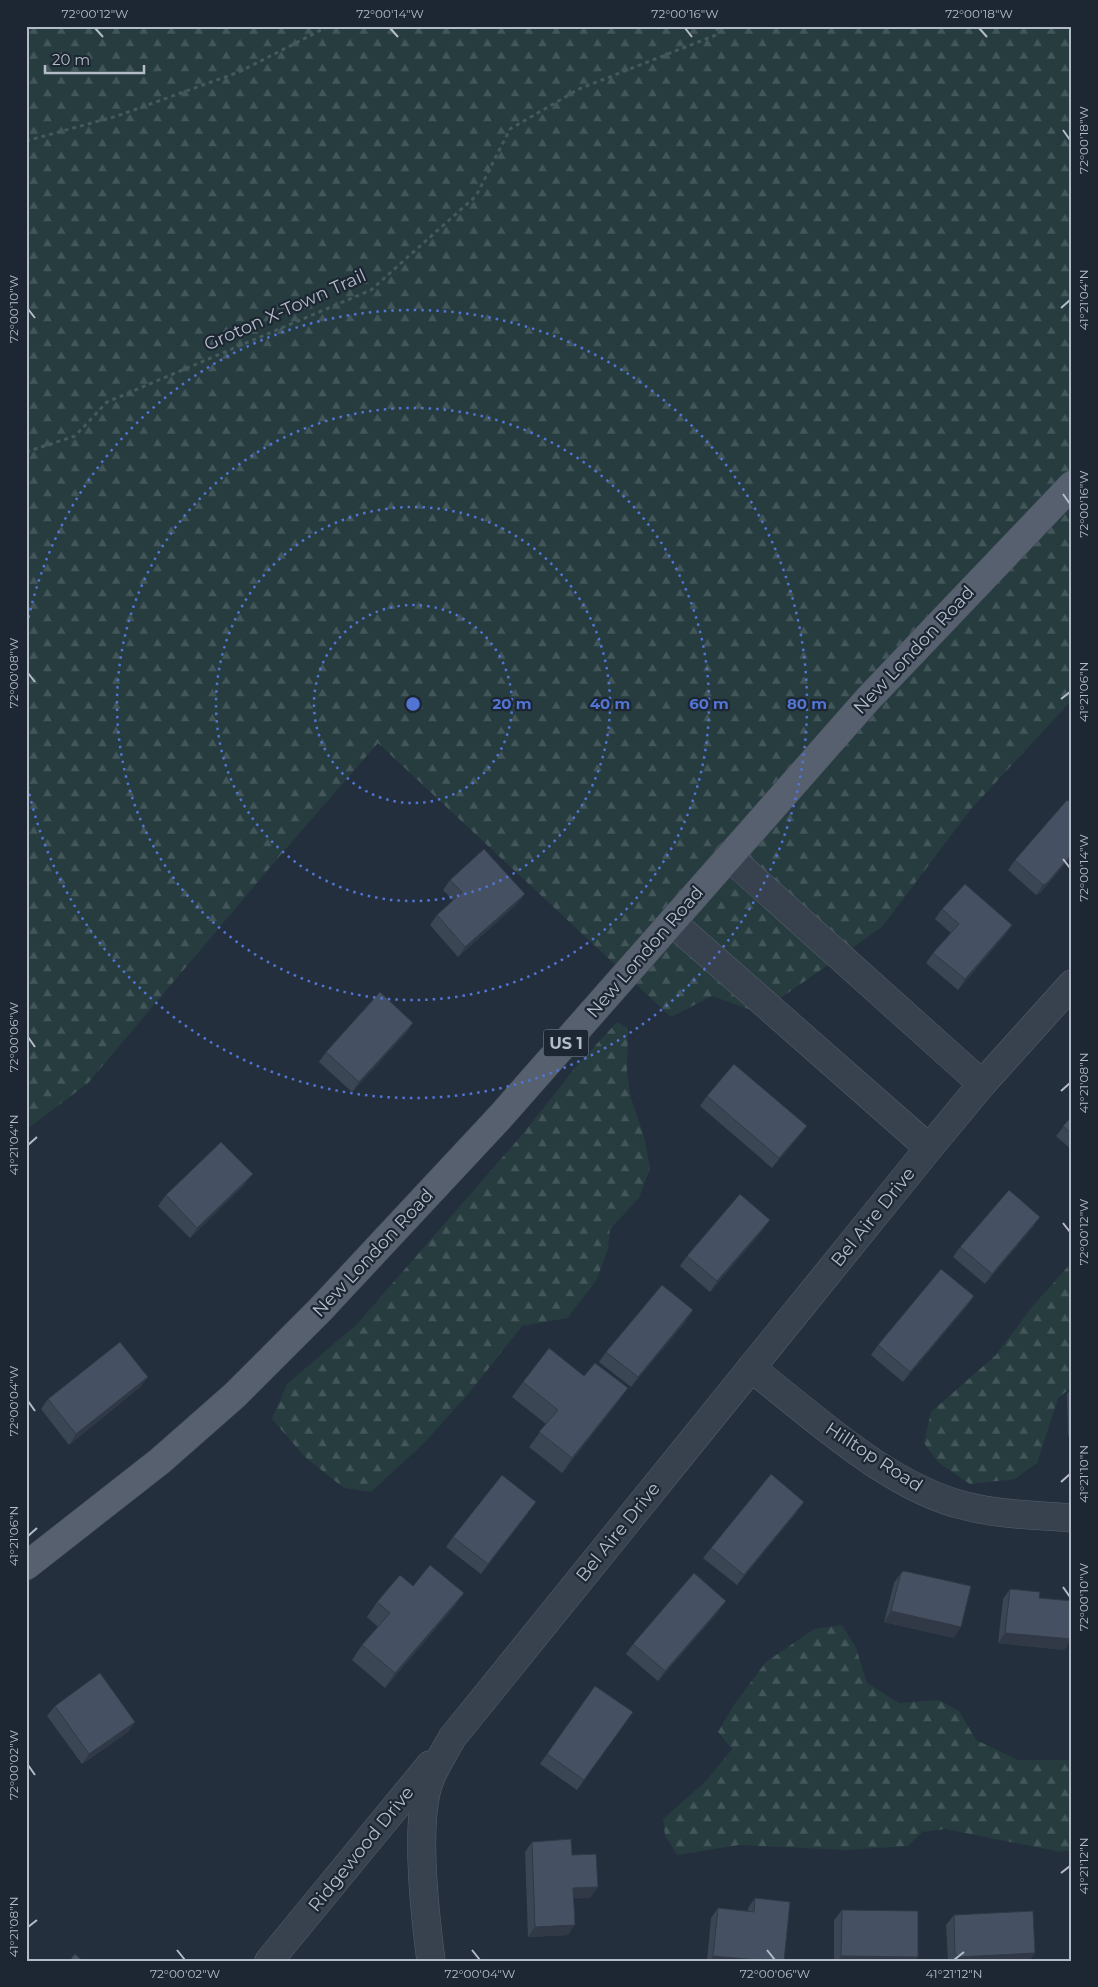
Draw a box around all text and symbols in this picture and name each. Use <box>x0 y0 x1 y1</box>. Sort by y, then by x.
text: 72°00'12"W <box>62 6 128 21</box>
text: 72°00'14"W <box>356 6 424 21</box>
text: 72°00'16"W <box>651 6 719 21</box>
text: 72°00'18"W <box>945 6 1013 21</box>
scale bar <box>45 42 144 74</box>
text: 20 m <box>52 50 90 69</box>
text: 72°00'18"W <box>1076 106 1091 174</box>
street label: Groton X-Town Trail <box>201 264 369 356</box>
text: 41°21'04"N <box>1076 270 1091 330</box>
text: 72°00'10"W <box>6 275 21 343</box>
text: 72°00'16"W <box>1076 470 1091 538</box>
street label: New London Road <box>849 581 979 719</box>
text: 72°00'08"W <box>6 638 21 708</box>
text: 41°21'06"N <box>1076 662 1091 722</box>
text: 20 m <box>492 694 532 713</box>
text: 40 m <box>590 694 630 713</box>
text: 60 m <box>689 694 729 713</box>
text: 80 m <box>787 694 827 713</box>
centre of rings <box>404 695 422 713</box>
text: 72°00'14"W <box>1076 834 1091 902</box>
street label: New London Road <box>582 882 708 1022</box>
text: 72°00'06"W <box>6 1002 21 1072</box>
road number: US 1 <box>544 1030 588 1056</box>
text: 41°21'08"N <box>1076 1053 1091 1113</box>
text: 41°21'04"N <box>6 1115 21 1175</box>
street label: Bel Aire Drive <box>826 1163 920 1271</box>
street label: New London Road <box>308 1184 438 1322</box>
text: 72°00'12"W <box>1076 1199 1091 1265</box>
text: 72°00'04"W <box>6 1366 21 1436</box>
street label: Hilltop Road <box>821 1417 927 1497</box>
text: 41°21'10"N <box>1076 1445 1091 1503</box>
street label: Bel Aire Drive <box>571 1478 665 1586</box>
text: 41°21'06"N <box>6 1506 21 1566</box>
text: 72°00'10"W <box>1076 1563 1091 1631</box>
text: 72°00'02"W <box>6 1730 21 1800</box>
street label: Ridgewood Drive <box>304 1782 418 1916</box>
text: 41°21'12"N <box>1076 1838 1091 1894</box>
text: 41°21'08"N <box>6 1897 21 1957</box>
text: 72°00'02"W <box>150 1966 220 1981</box>
text: 72°00'04"W <box>445 1966 515 1981</box>
text: 72°00'06"W <box>740 1966 810 1981</box>
text: 41°21'12"N <box>926 1966 982 1981</box>

